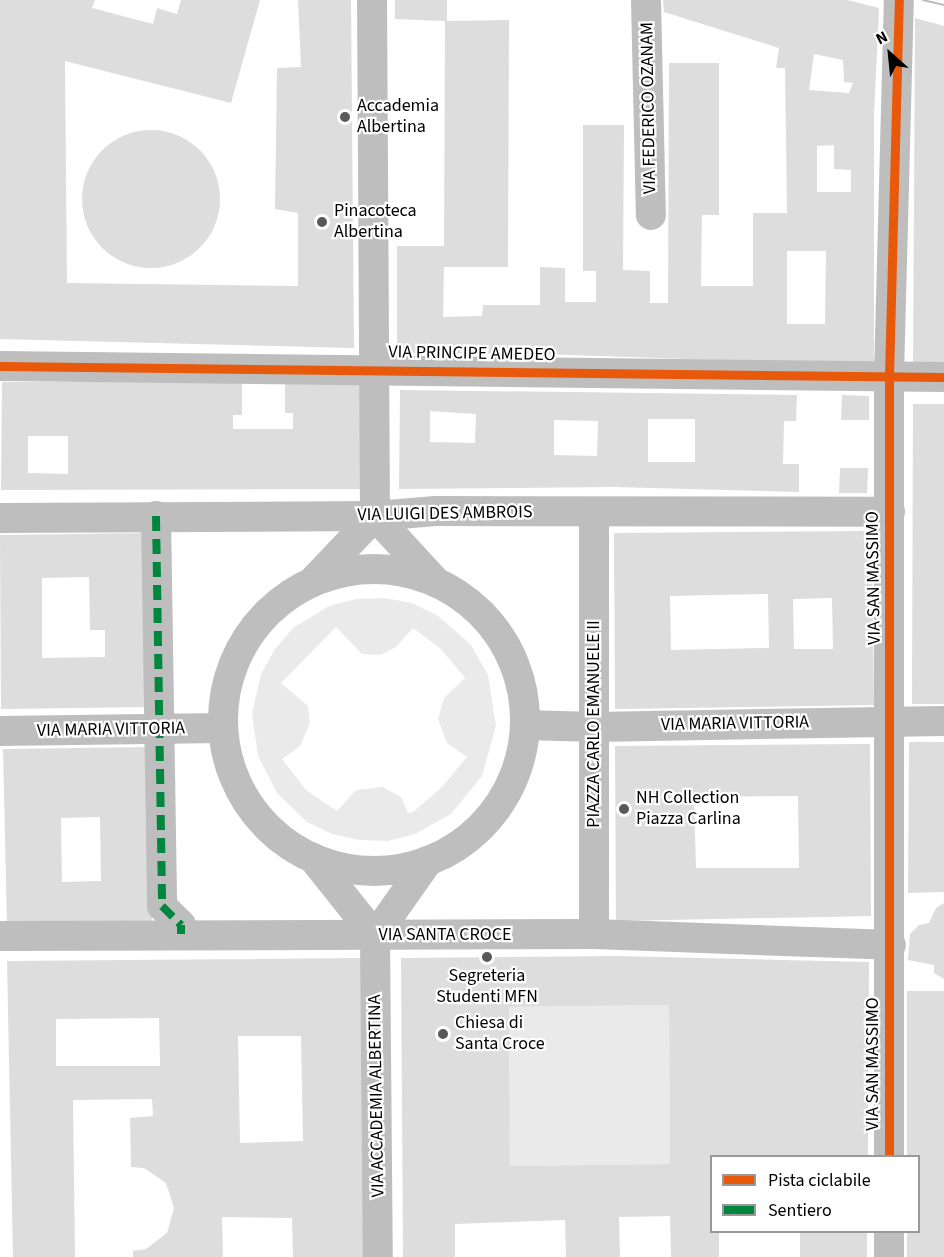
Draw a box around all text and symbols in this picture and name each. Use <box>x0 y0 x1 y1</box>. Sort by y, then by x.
street label: VIA FEDERICO OZANAM <box>637 22 661 194</box>
north arrow <box>860 24 920 84</box>
text: N <box>872 26 892 50</box>
place label: Accademia Albertina <box>357 96 439 138</box>
marker: Accademia Albertina <box>338 110 352 124</box>
place label: Pinacoteca Albertina <box>334 201 417 244</box>
marker: Pinacoteca Albertina <box>315 215 329 229</box>
street label: VIA PRINCIPE AMEDEO <box>388 342 556 366</box>
street label: VIA LUIGI DES AMBROIS <box>357 502 533 526</box>
street label: VIA SAN MASSIMO <box>862 511 886 645</box>
street label: PIAZZA CARLO EMANUELE II <box>583 620 605 828</box>
street label: VIA MARIA VITTORIA <box>661 712 809 736</box>
street label: VIA MARIA VITTORIA <box>37 718 185 742</box>
place label: NH Collection Piazza Carlina <box>636 788 741 830</box>
marker: NH Collection Piazza Carlina <box>617 802 631 816</box>
street label: VIA SANTA CROCE <box>379 924 511 946</box>
marker: Segreteria Studenti MFN <box>480 950 494 964</box>
place label: Segreteria Studenti MFN <box>436 966 538 1008</box>
street label: VIA ACCADEMIA ALBERTINA <box>364 994 390 1198</box>
street label: VIA SAN MASSIMO <box>862 997 884 1131</box>
place label: Chiesa di Santa Croce <box>455 1013 545 1056</box>
marker: Chiesa di Santa Croce <box>436 1027 450 1041</box>
legend <box>710 1155 920 1233</box>
text: Pista ciclabile <box>768 1168 871 1193</box>
text: Sentiero <box>768 1198 832 1223</box>

